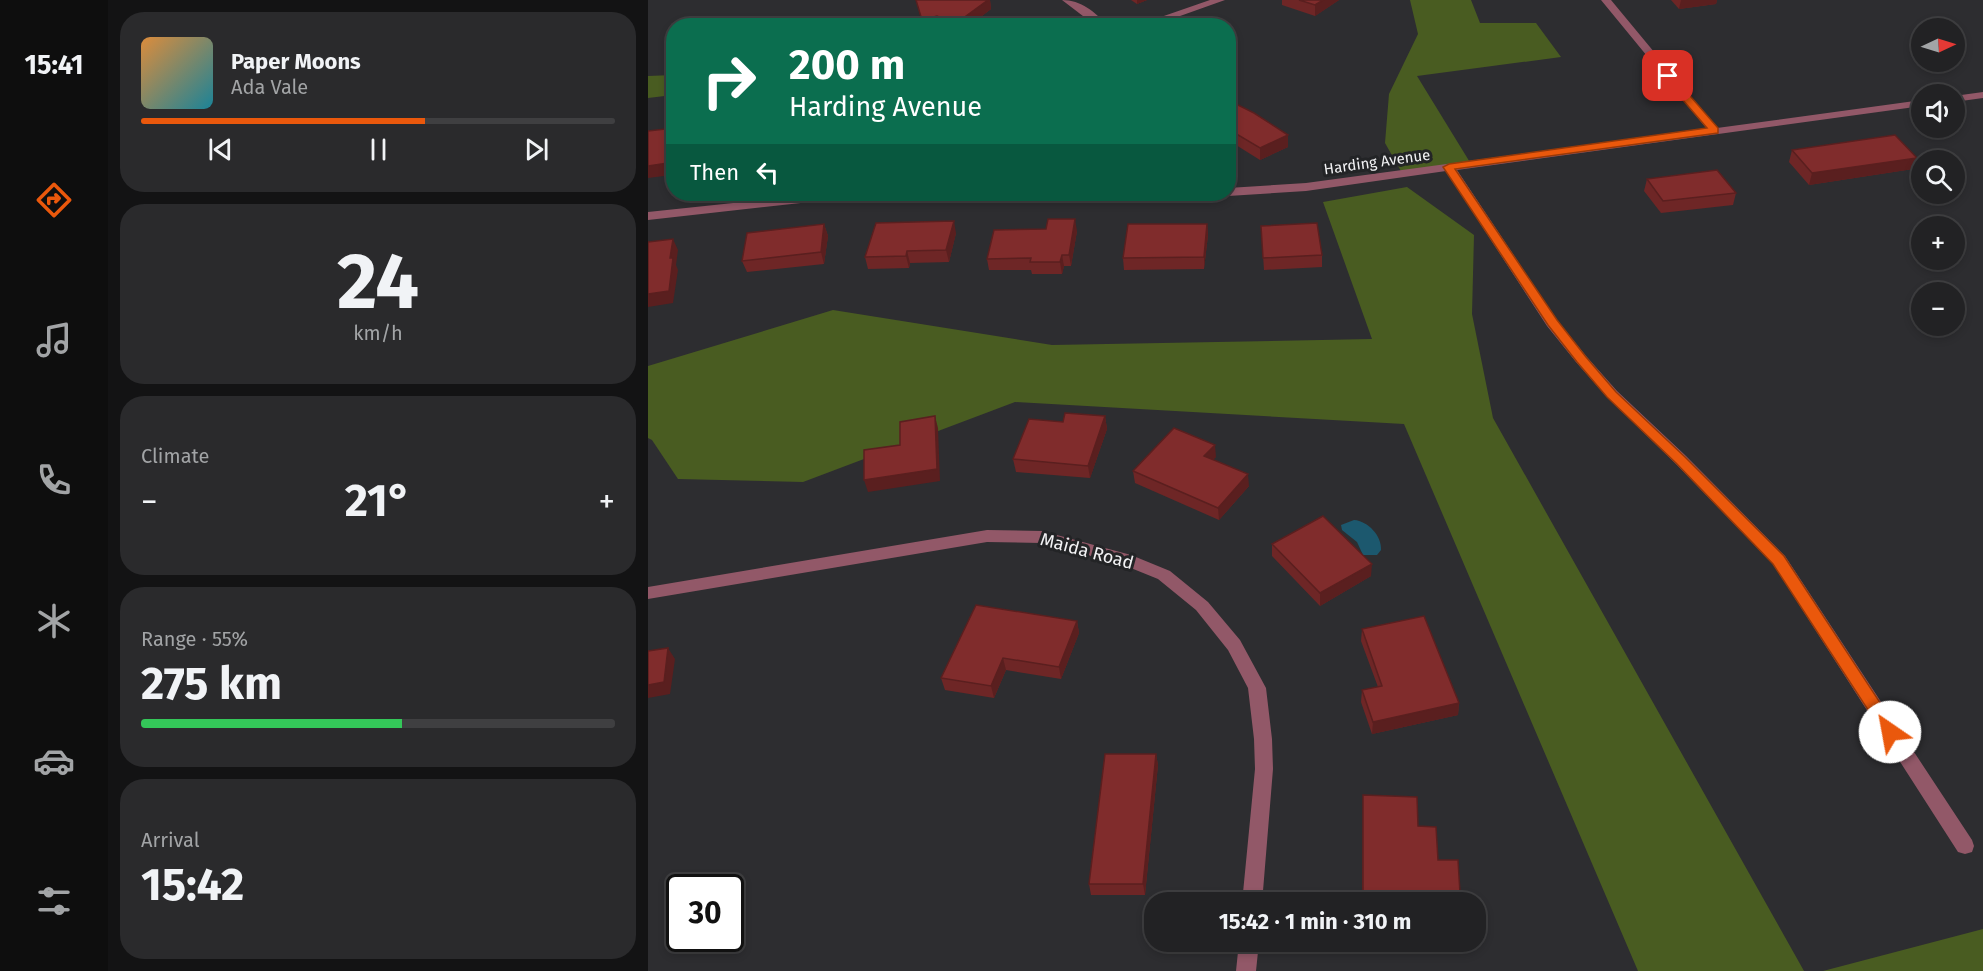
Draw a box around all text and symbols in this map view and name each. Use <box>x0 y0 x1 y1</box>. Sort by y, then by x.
north arrow <box>1911 18 1965 72</box>
map controls <box>1911 18 1965 336</box>
text: 200 m <box>789 40 905 90</box>
icon: right <box>690 42 768 120</box>
text: Paper Moons <box>231 48 361 75</box>
text: 15:41 <box>24 49 84 81</box>
pin <box>1642 50 1693 101</box>
icon: arrive <box>1651 59 1684 92</box>
text: Ada Vale <box>231 75 308 99</box>
button: sound <box>1911 84 1965 138</box>
text: Harding Avenue <box>789 91 982 123</box>
icon: previous <box>204 133 237 166</box>
icon: pause <box>362 133 395 166</box>
icon: next <box>520 133 553 166</box>
street label: Harding Avenue <box>1323 146 1431 178</box>
button: search <box>1911 150 1965 204</box>
icon: left <box>751 156 784 189</box>
text: Then <box>690 159 739 186</box>
icon: directions <box>33 179 75 221</box>
button: + <box>1911 216 1965 270</box>
text: 24 <box>337 235 419 329</box>
button: − <box>1911 282 1965 336</box>
icon: music <box>33 319 75 361</box>
text: km/h <box>353 321 403 345</box>
text: Climate <box>141 444 209 468</box>
icon: phone <box>33 459 75 501</box>
text: 21° <box>345 474 411 528</box>
text: − <box>141 482 158 522</box>
text: + <box>599 482 615 522</box>
street label: Maida Road <box>1038 528 1136 574</box>
icon: climate <box>33 600 75 642</box>
text: Range · 55% <box>141 627 248 651</box>
text: 275 km <box>141 657 282 711</box>
position arrow <box>1858 700 1922 764</box>
icon: car <box>33 740 75 782</box>
text: Arrival <box>141 828 200 852</box>
text: 15:42 <box>141 858 244 912</box>
speed limit sign: 30 <box>666 874 744 952</box>
icon: filters <box>33 880 75 922</box>
text: 15:42 · 1 min · 310 m <box>1219 908 1411 935</box>

